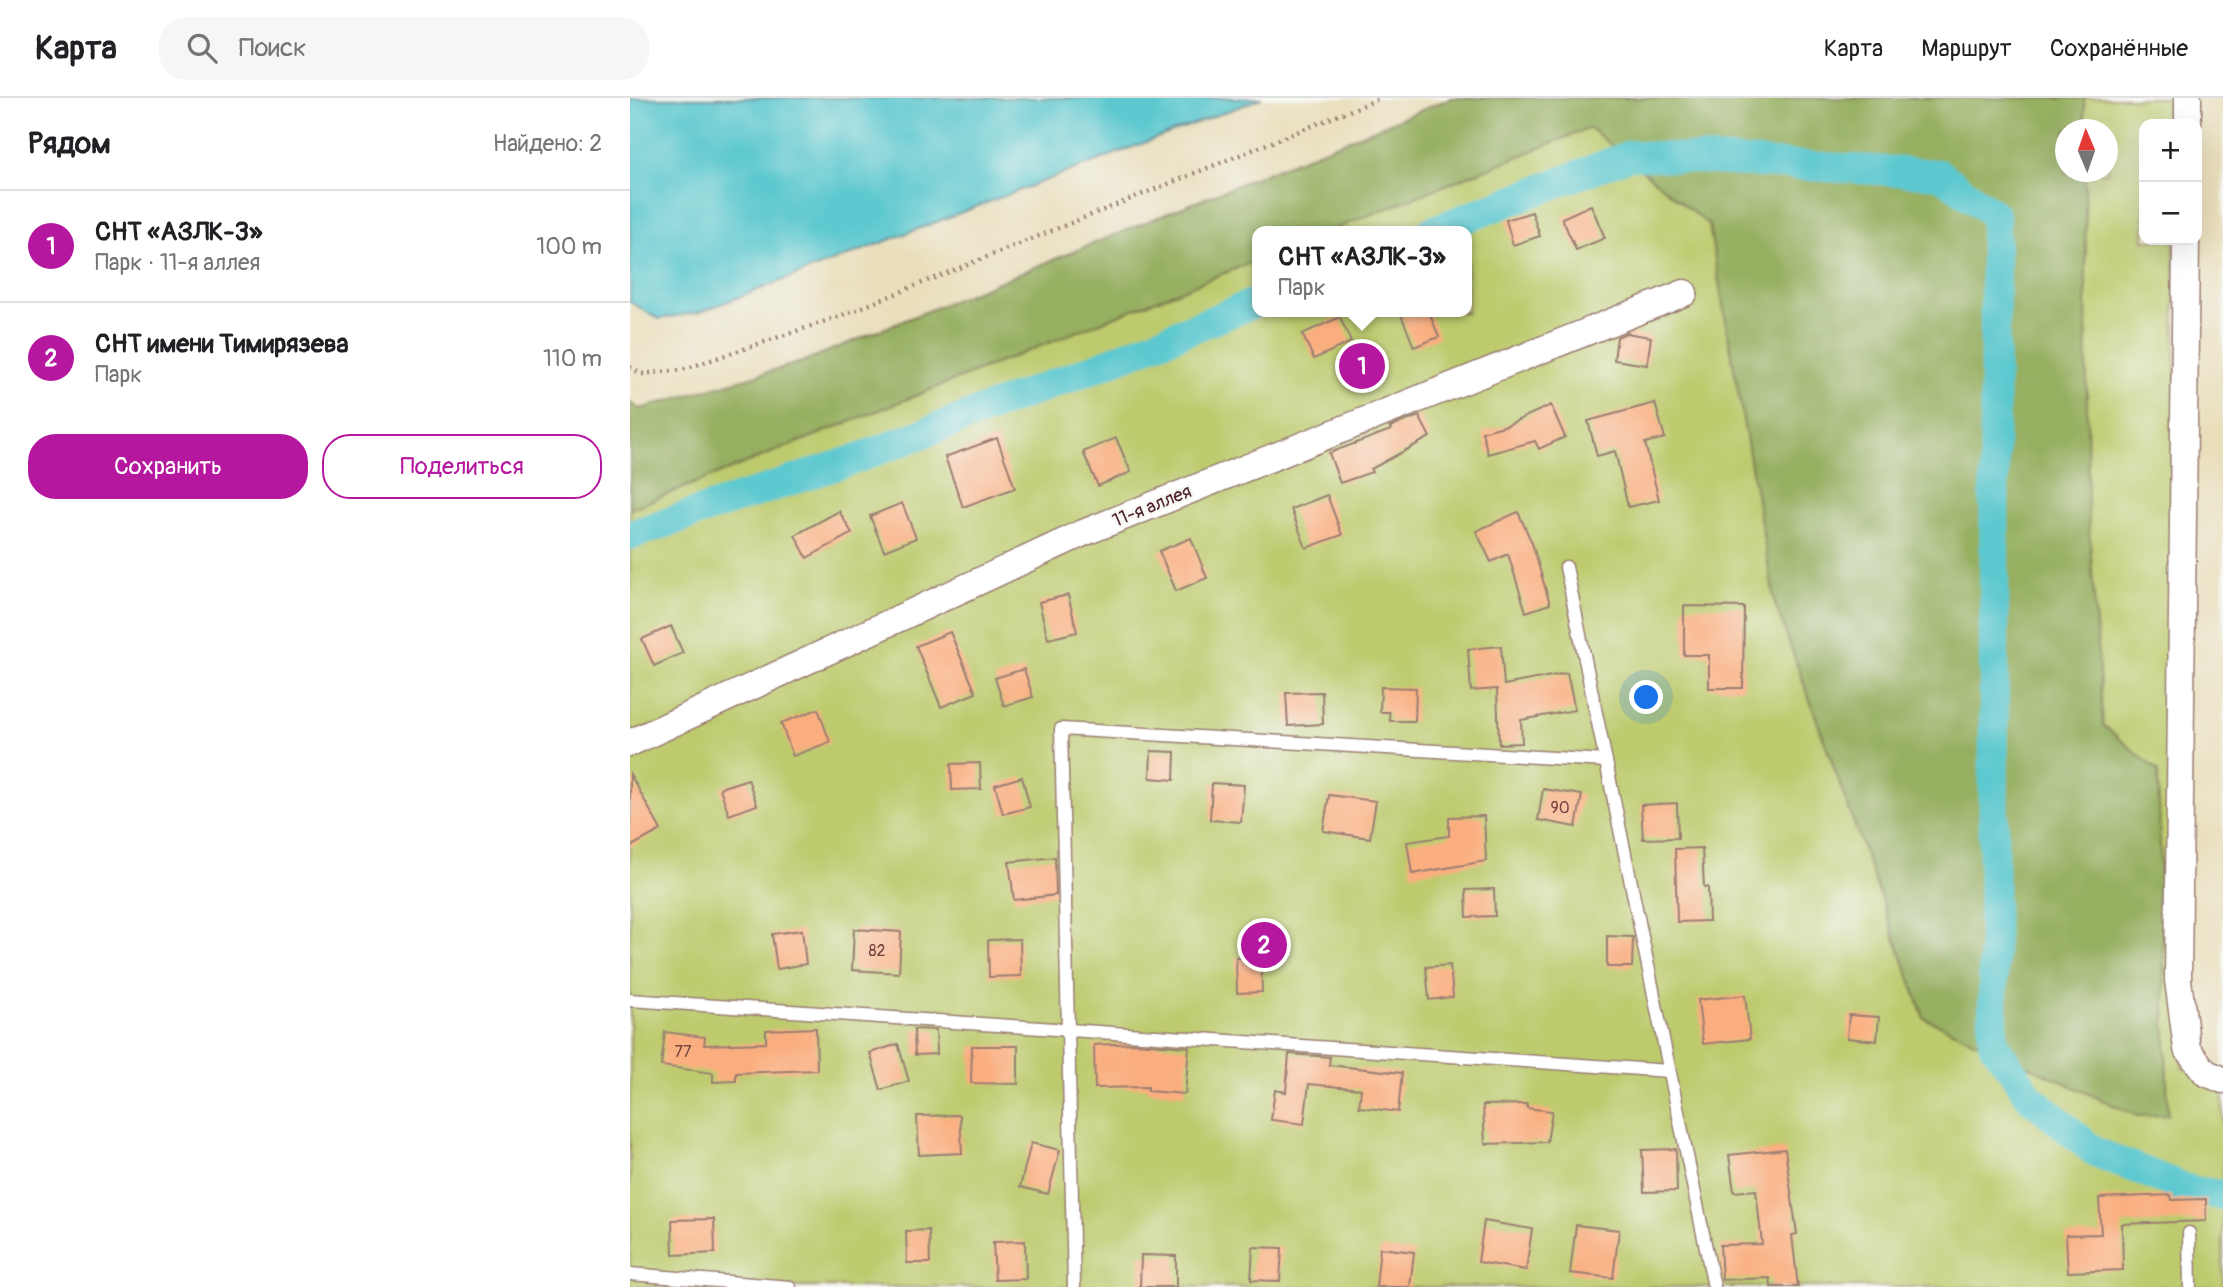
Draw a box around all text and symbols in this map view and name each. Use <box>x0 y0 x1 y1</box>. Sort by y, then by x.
search box <box>159 17 649 80</box>
text: Карта <box>35 28 117 69</box>
icon: search <box>183 29 221 67</box>
text: Поиск <box>239 32 307 64</box>
text: Карта <box>1824 34 1883 63</box>
text: Маршрут <box>1921 34 2012 63</box>
text: Сохранённые <box>2050 34 2188 63</box>
north arrow <box>2055 119 2118 182</box>
map controls <box>2139 119 2202 245</box>
button: + <box>2139 119 2202 182</box>
text: Рядом <box>28 125 111 162</box>
text: Найдено: 2 <box>493 129 602 158</box>
button: − <box>2139 182 2202 245</box>
text: СНТ «АЗЛК-3» <box>95 216 262 248</box>
popup <box>1252 226 1472 317</box>
text: 1 <box>47 232 56 261</box>
text: 100 m <box>536 232 602 261</box>
text: СНТ «АЗЛК-3» <box>1278 241 1446 273</box>
text: Парк · 11-я аллея <box>95 248 260 277</box>
text: Парк <box>1278 273 1326 302</box>
text: СНТ имени Тимирязева <box>95 328 349 360</box>
pin: 1 <box>1339 340 1385 392</box>
text: 2 <box>45 344 57 373</box>
text: 110 m <box>543 344 602 373</box>
text: Парк <box>95 360 142 389</box>
button: Сохранить <box>28 434 308 499</box>
button: Поделиться <box>322 434 602 499</box>
street label: 11-я аллея <box>1109 479 1195 533</box>
your location <box>1629 680 1663 714</box>
house number: 90 <box>1550 798 1570 818</box>
pin: 2 <box>1241 919 1287 971</box>
house number: 82 <box>868 941 886 961</box>
house number: 77 <box>675 1042 692 1062</box>

